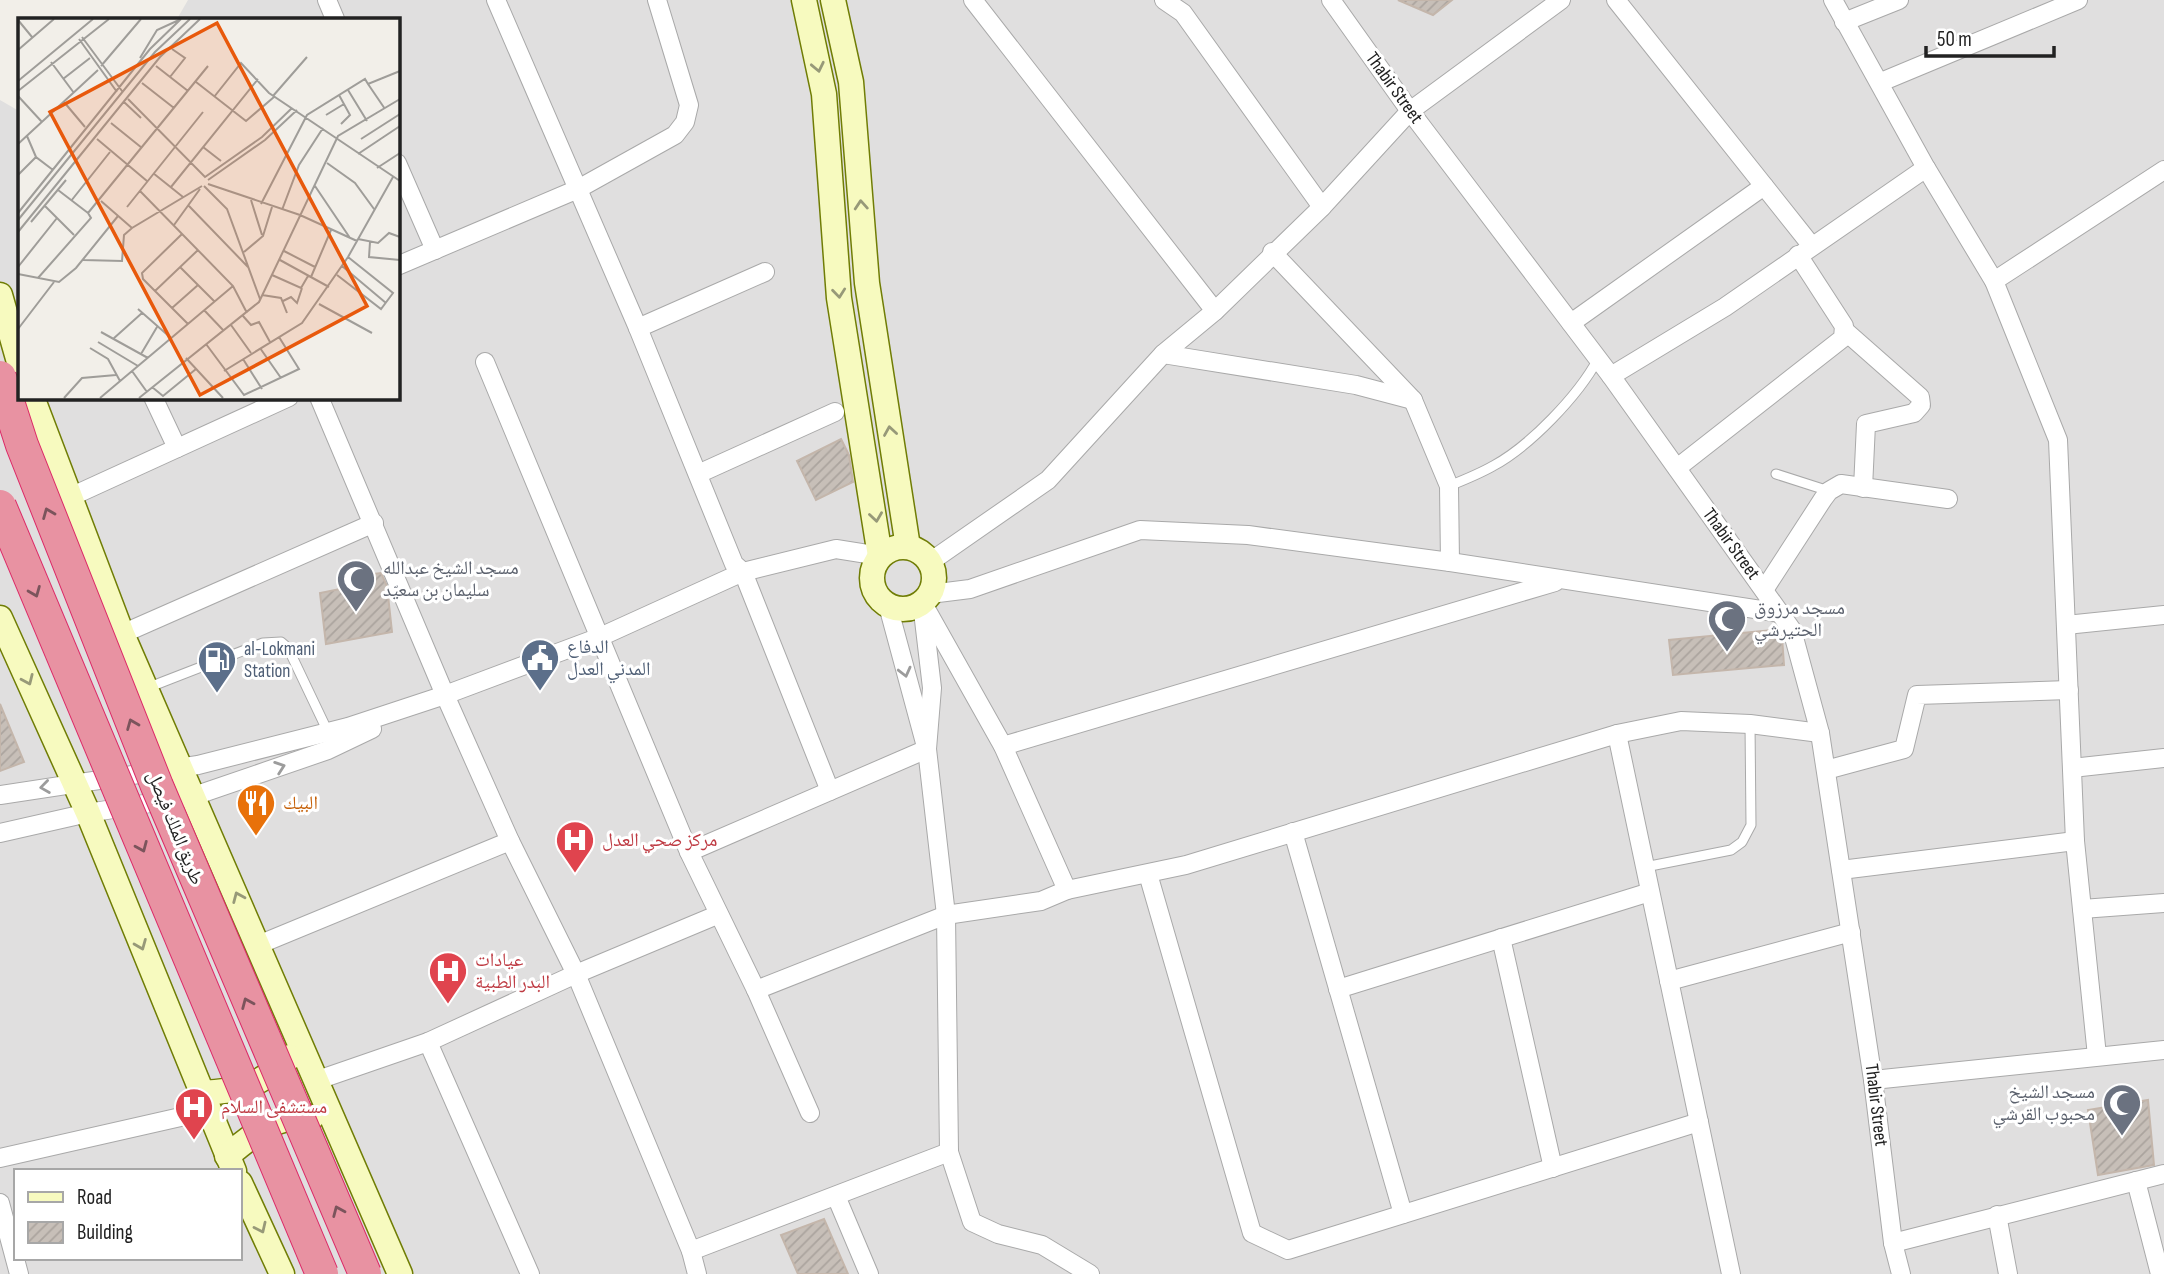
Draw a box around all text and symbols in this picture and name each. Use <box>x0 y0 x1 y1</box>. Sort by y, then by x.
scale bar <box>1926 14 2054 58</box>
inset map <box>18 18 399 399</box>
text: 50 m <box>1937 27 1972 52</box>
street label: Thabir Street <box>1360 48 1428 128</box>
one-way arrow <box>810 61 825 73</box>
one-way arrow <box>854 200 869 211</box>
one-way arrow <box>832 287 847 299</box>
one-way arrow <box>883 425 898 437</box>
street label: Thabir Street <box>1697 504 1765 584</box>
one-way arrow <box>43 507 57 519</box>
one-way arrow <box>868 512 883 523</box>
place label: مسجد الشيخ عبدالله سليمان بن سعيّد <box>383 557 519 602</box>
mosque icon: مسجد الشيخ عبدالله سليمان بن سعيّد <box>335 558 377 613</box>
one-way arrow <box>27 585 41 598</box>
place label: مسجد مرزوق الحتيرشي <box>1754 597 1845 644</box>
mosque icon: مسجد مرزوق الحتيرشي <box>1706 598 1748 653</box>
place label: الدفاع المدني العدل <box>567 636 650 683</box>
public building icon: الدفاع المدني العدل <box>519 637 561 692</box>
place label: al-Lokmani Station <box>244 638 315 683</box>
fuel station icon: al-Lokmani Station <box>196 639 238 694</box>
one-way arrow <box>897 666 911 678</box>
one-way arrow <box>20 673 34 685</box>
one-way arrow <box>127 719 141 731</box>
one-way arrow <box>274 761 286 775</box>
street label: طريق الملك فيصل <box>142 768 208 888</box>
one-way arrow <box>39 780 51 795</box>
restaurant icon: البيك <box>235 782 277 837</box>
place label: البيك <box>283 792 318 815</box>
hospital icon: مركز صحي العدل <box>554 819 596 874</box>
place label: مركز صحي العدل <box>602 829 717 854</box>
one-way arrow <box>133 841 147 853</box>
one-way arrow <box>232 892 246 904</box>
one-way arrow <box>132 938 146 950</box>
place label: عيادات البدر الطبية <box>475 949 550 994</box>
hospital icon: عيادات البدر الطبية <box>427 950 469 1005</box>
one-way arrow <box>241 997 255 1010</box>
street label: Thabir Street <box>1860 1062 1892 1148</box>
place label: مسجد الشيخ محبوب القرشي <box>1992 1081 2095 1128</box>
mosque icon: مسجد الشيخ محبوب القرشي <box>2101 1082 2143 1137</box>
hospital icon: مستشفى السلام <box>173 1086 215 1141</box>
place label: مستشفى السلام <box>221 1096 327 1120</box>
legend <box>14 1169 242 1260</box>
text: Road <box>77 1185 112 1210</box>
one-way arrow <box>332 1206 346 1218</box>
text: Building <box>77 1220 133 1245</box>
one-way arrow <box>253 1221 267 1234</box>

